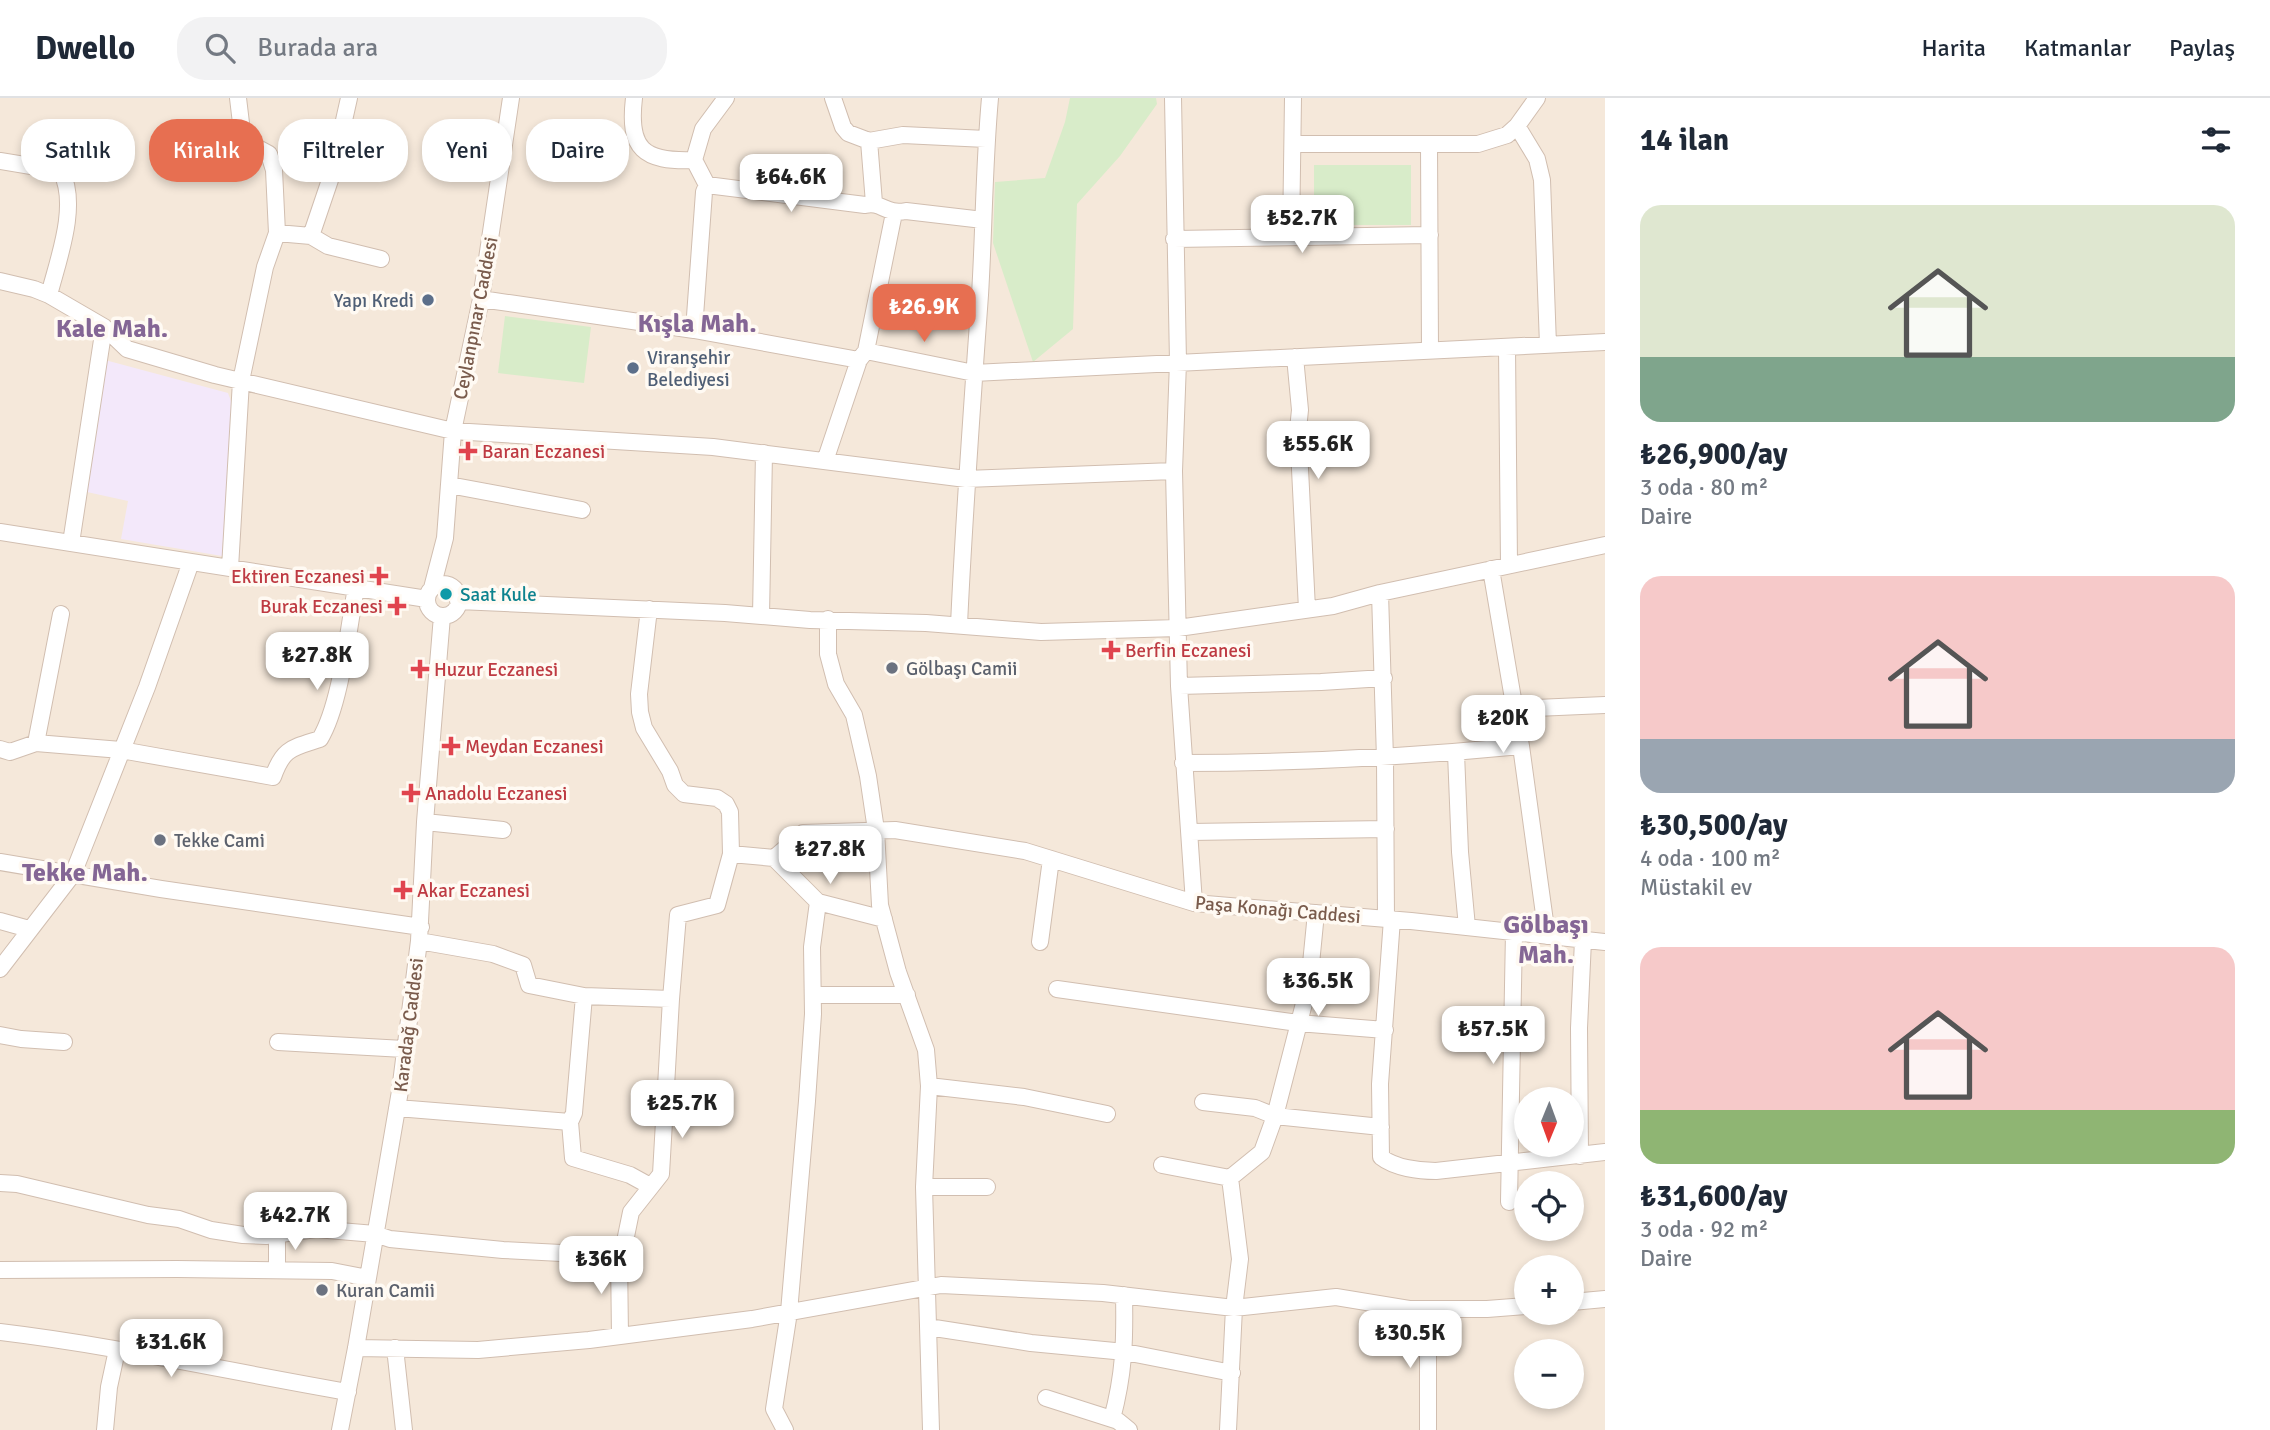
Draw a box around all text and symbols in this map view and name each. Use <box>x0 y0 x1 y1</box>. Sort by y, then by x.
search box <box>177 17 667 80</box>
text: Dwello <box>35 28 135 69</box>
icon: search <box>201 29 239 67</box>
text: Burada ara <box>257 32 378 64</box>
text: Harita <box>1921 33 1986 63</box>
text: Katmanlar <box>2024 33 2131 63</box>
text: Paylaş <box>2169 33 2235 63</box>
chip: Satılık <box>21 119 135 182</box>
chip: Kiralık <box>149 119 264 182</box>
chip: Filtreler <box>278 119 408 182</box>
chip: Yeni <box>422 119 512 182</box>
chip: Daire <box>526 119 629 182</box>
icon: filters <box>2197 121 2235 159</box>
text: 14 ilan <box>1640 122 1729 159</box>
pin: ₺64.6K <box>734 155 848 214</box>
text: ₺64.6K <box>756 162 826 191</box>
pin: ₺52.7K <box>1245 195 1359 255</box>
text: ₺52.7K <box>1267 203 1337 232</box>
street label: Ceylanpınar Caddesi <box>448 235 504 402</box>
icon: home <box>1875 250 2001 376</box>
pin: ₺26.9K <box>867 285 981 344</box>
place label: Yapı Kredi <box>334 289 414 313</box>
marker: Yapı Kredi <box>420 292 436 308</box>
text: ₺26.9K <box>889 292 959 321</box>
district label: Kışla Mah. <box>637 308 757 340</box>
district label: Kale Mah. <box>56 313 168 345</box>
place label: Viranşehir Belediyesi <box>647 346 730 392</box>
marker: Viranşehir Belediyesi <box>625 360 641 376</box>
pin: ₺55.6K <box>1261 422 1375 481</box>
text: ₺55.6K <box>1283 429 1353 458</box>
text: ₺26,900/ay <box>1640 436 1788 473</box>
place label: Baran Eczanesi <box>482 440 605 464</box>
marker: Baran Eczanesi <box>460 443 476 459</box>
text: 3 oda · 80 m² <box>1640 473 1768 502</box>
text: Daire <box>1640 502 1692 531</box>
place label: Ektiren Eczanesi <box>231 565 365 589</box>
marker: Ektiren Eczanesi <box>371 568 387 584</box>
place label: Saat Kule <box>460 583 537 607</box>
marker: Saat Kule <box>438 586 454 602</box>
place label: Burak Eczanesi <box>260 595 383 619</box>
marker: Burak Eczanesi <box>389 598 405 614</box>
icon: home <box>1875 621 2001 747</box>
pin: ₺27.8K <box>260 632 374 692</box>
place label: Berfin Eczanesi <box>1125 639 1251 663</box>
text: ₺27.8K <box>282 640 352 669</box>
marker: Berfin Eczanesi <box>1103 642 1119 658</box>
place label: Gölbaşı Camii <box>906 657 1017 681</box>
place label: Huzur Eczanesi <box>434 658 558 682</box>
marker: Gölbaşı Camii <box>884 660 900 676</box>
marker: Huzur Eczanesi <box>412 661 428 677</box>
pin: ₺20K <box>1462 696 1544 755</box>
text: ₺20K <box>1477 703 1529 732</box>
place label: Meydan Eczanesi <box>465 735 604 759</box>
marker: Meydan Eczanesi <box>443 738 459 754</box>
place label: Anadolu Eczanesi <box>425 782 567 806</box>
marker: Anadolu Eczanesi <box>403 785 419 801</box>
text: ₺30,500/ay <box>1640 807 1788 844</box>
pin: ₺27.8K <box>773 826 887 886</box>
place label: Tekke Cami <box>174 829 265 853</box>
marker: Tekke Cami <box>152 832 168 848</box>
text: ₺27.8K <box>795 834 865 863</box>
text: 4 oda · 100 m² <box>1640 844 1781 873</box>
district label: Tekke Mah. <box>22 857 148 889</box>
text: Müstakil ev <box>1640 873 1752 902</box>
place label: Akar Eczanesi <box>417 879 530 903</box>
marker: Akar Eczanesi <box>395 882 411 898</box>
street label: Paşa Konağı Caddesi <box>1194 891 1362 929</box>
district label: Gölbaşı Mah. <box>1503 909 1589 971</box>
street label: Karadağ Caddesi <box>389 957 429 1094</box>
pin: ₺36.5K <box>1261 958 1375 1018</box>
text: ₺36.5K <box>1283 966 1353 995</box>
icon: home <box>1875 992 2001 1118</box>
pin: ₺57.5K <box>1436 1006 1550 1066</box>
text: ₺57.5K <box>1458 1014 1528 1043</box>
pin: ₺25.7K <box>625 1080 739 1140</box>
north arrow <box>1514 1087 1584 1157</box>
map controls <box>1514 1087 1584 1409</box>
text: ₺25.7K <box>647 1088 717 1117</box>
button: locate <box>1514 1171 1584 1241</box>
text: ₺31,600/ay <box>1640 1178 1788 1215</box>
pin: ₺42.7K <box>238 1192 352 1252</box>
text: ₺42.7K <box>260 1200 330 1229</box>
text: 3 oda · 92 m² <box>1640 1215 1768 1244</box>
pin: ₺36K <box>560 1236 642 1296</box>
text: ₺36K <box>575 1244 627 1273</box>
text: Daire <box>1640 1244 1692 1273</box>
button: + <box>1514 1255 1584 1325</box>
place label: Kuran Camii <box>336 1279 435 1303</box>
marker: Kuran Camii <box>314 1282 330 1298</box>
pin: ₺30.5K <box>1353 1310 1467 1370</box>
text: ₺30.5K <box>1375 1318 1445 1347</box>
pin: ₺31.6K <box>114 1320 228 1379</box>
text: ₺31.6K <box>136 1327 206 1356</box>
button: − <box>1514 1339 1584 1409</box>

